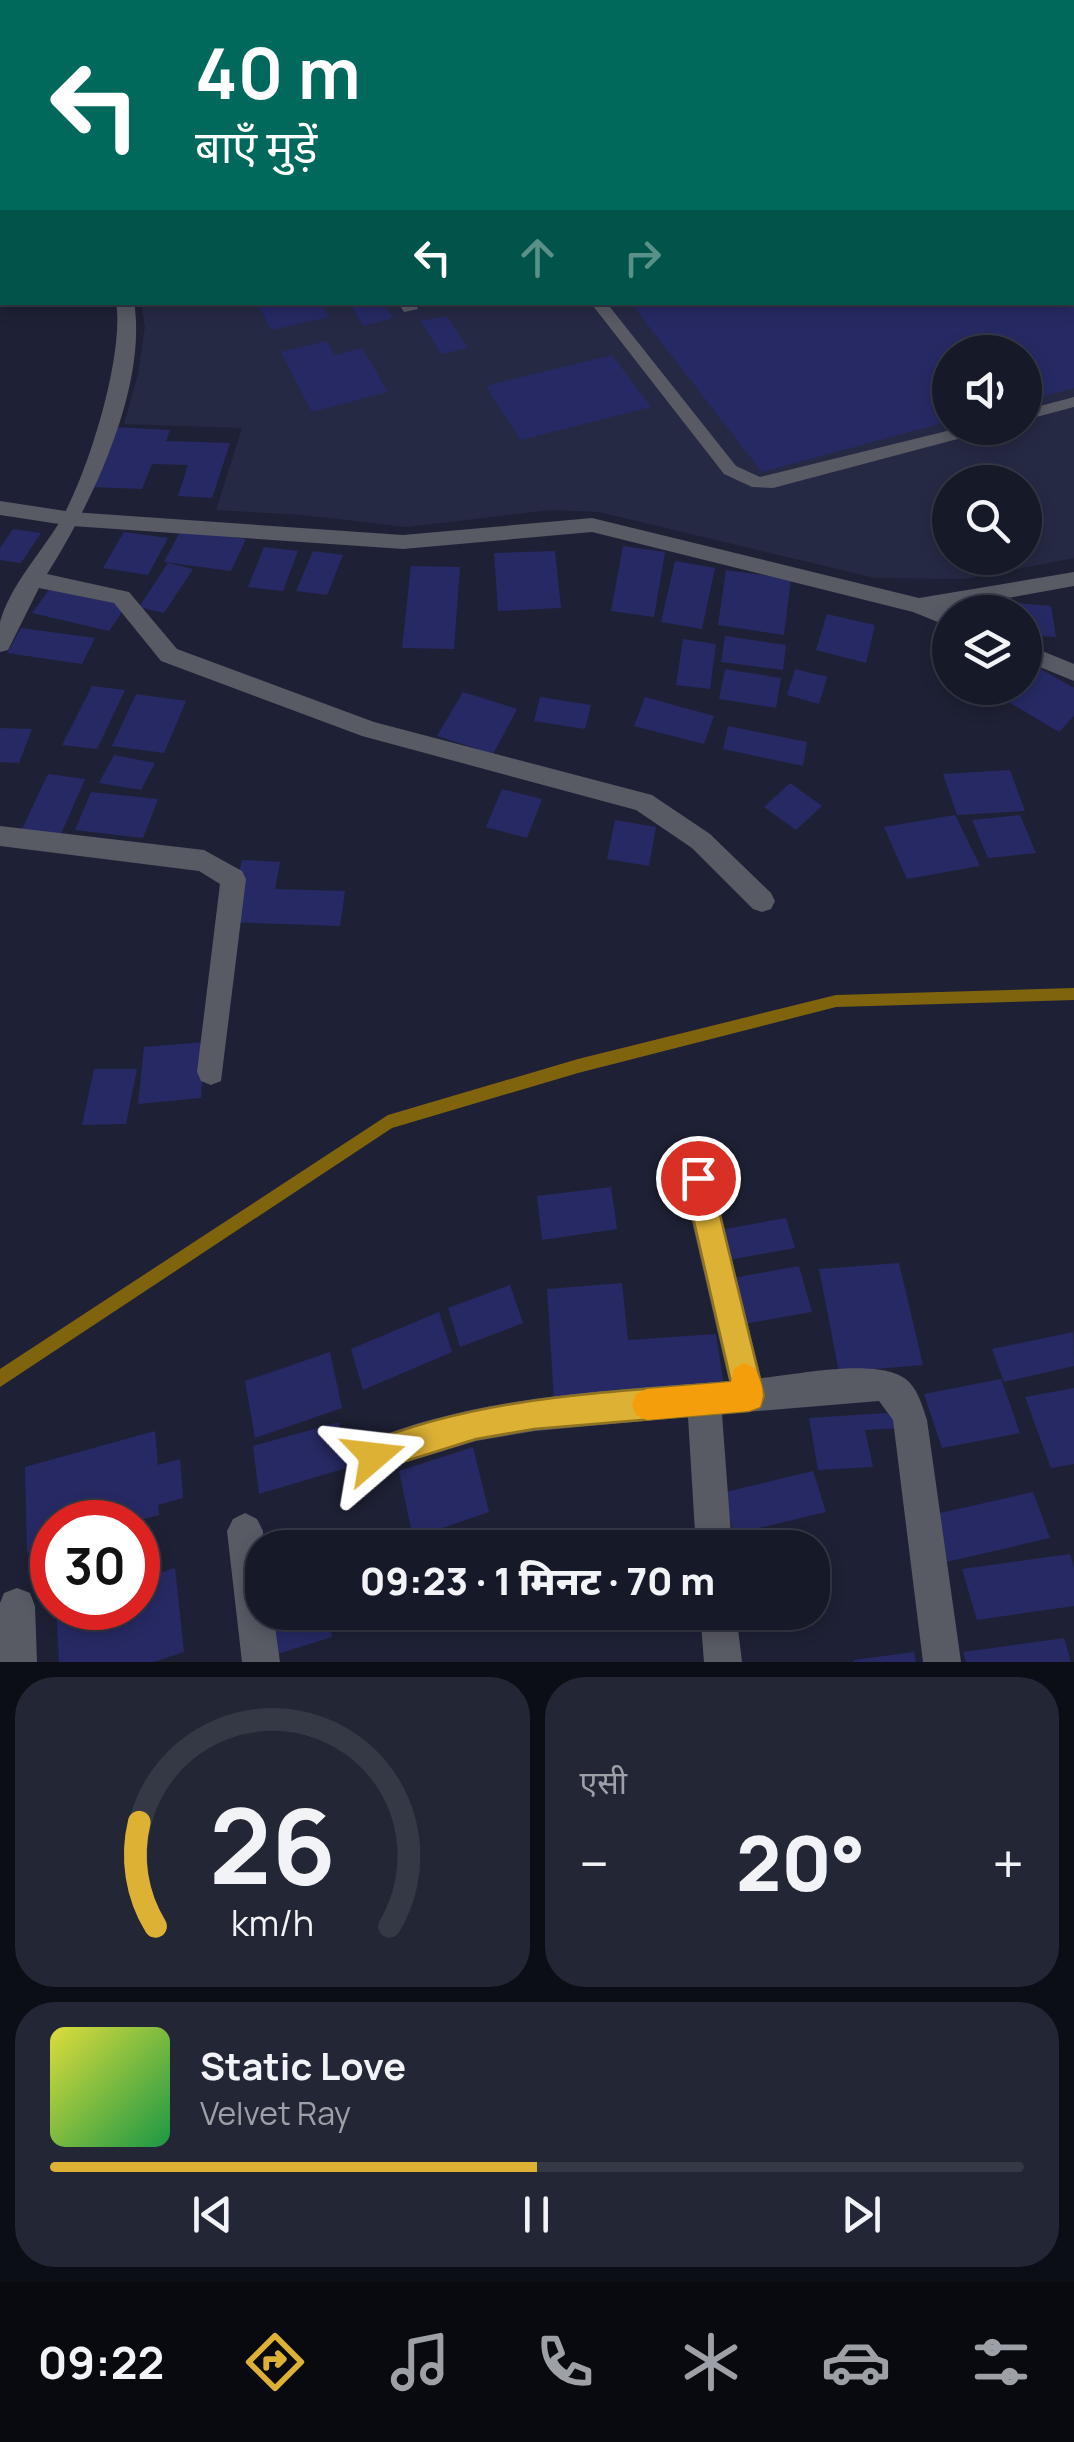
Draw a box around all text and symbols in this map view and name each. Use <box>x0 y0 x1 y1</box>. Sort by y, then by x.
text: 40 m <box>195 24 361 120</box>
icon: left <box>30 40 160 170</box>
text: बाएँ मुड़ें <box>195 115 317 177</box>
icon: left <box>405 230 460 285</box>
icon: ahead <box>510 230 565 285</box>
icon: right <box>615 230 670 285</box>
map controls <box>932 335 1042 705</box>
button: sound <box>932 335 1042 445</box>
button: search <box>932 465 1042 575</box>
button: layers <box>932 595 1042 705</box>
pin <box>656 1136 741 1221</box>
icon: arrive <box>671 1151 726 1206</box>
position arrow <box>322 1404 426 1508</box>
speed limit sign: 30 <box>30 1500 160 1630</box>
text: 09:23 · 1 मिनट · 70 m <box>360 1554 715 1606</box>
text: एसी <box>580 1760 627 1804</box>
text: 26 <box>209 1773 336 1915</box>
text: 20° <box>736 1811 866 1914</box>
text: − <box>580 1825 609 1901</box>
text: + <box>992 1825 1024 1901</box>
text: km/h <box>231 1898 314 1947</box>
text: Static Love <box>200 2039 406 2091</box>
text: Velvet Ray <box>200 2091 351 2135</box>
icon: previous <box>185 2187 240 2242</box>
icon: pause <box>509 2187 564 2242</box>
icon: next <box>834 2187 889 2242</box>
icon: directions <box>240 2327 310 2397</box>
icon: music <box>385 2327 455 2397</box>
icon: phone <box>530 2327 600 2397</box>
icon: climate <box>676 2327 746 2397</box>
icon: car <box>821 2327 891 2397</box>
icon: filters <box>966 2327 1036 2397</box>
text: 09:22 <box>38 2331 164 2393</box>

